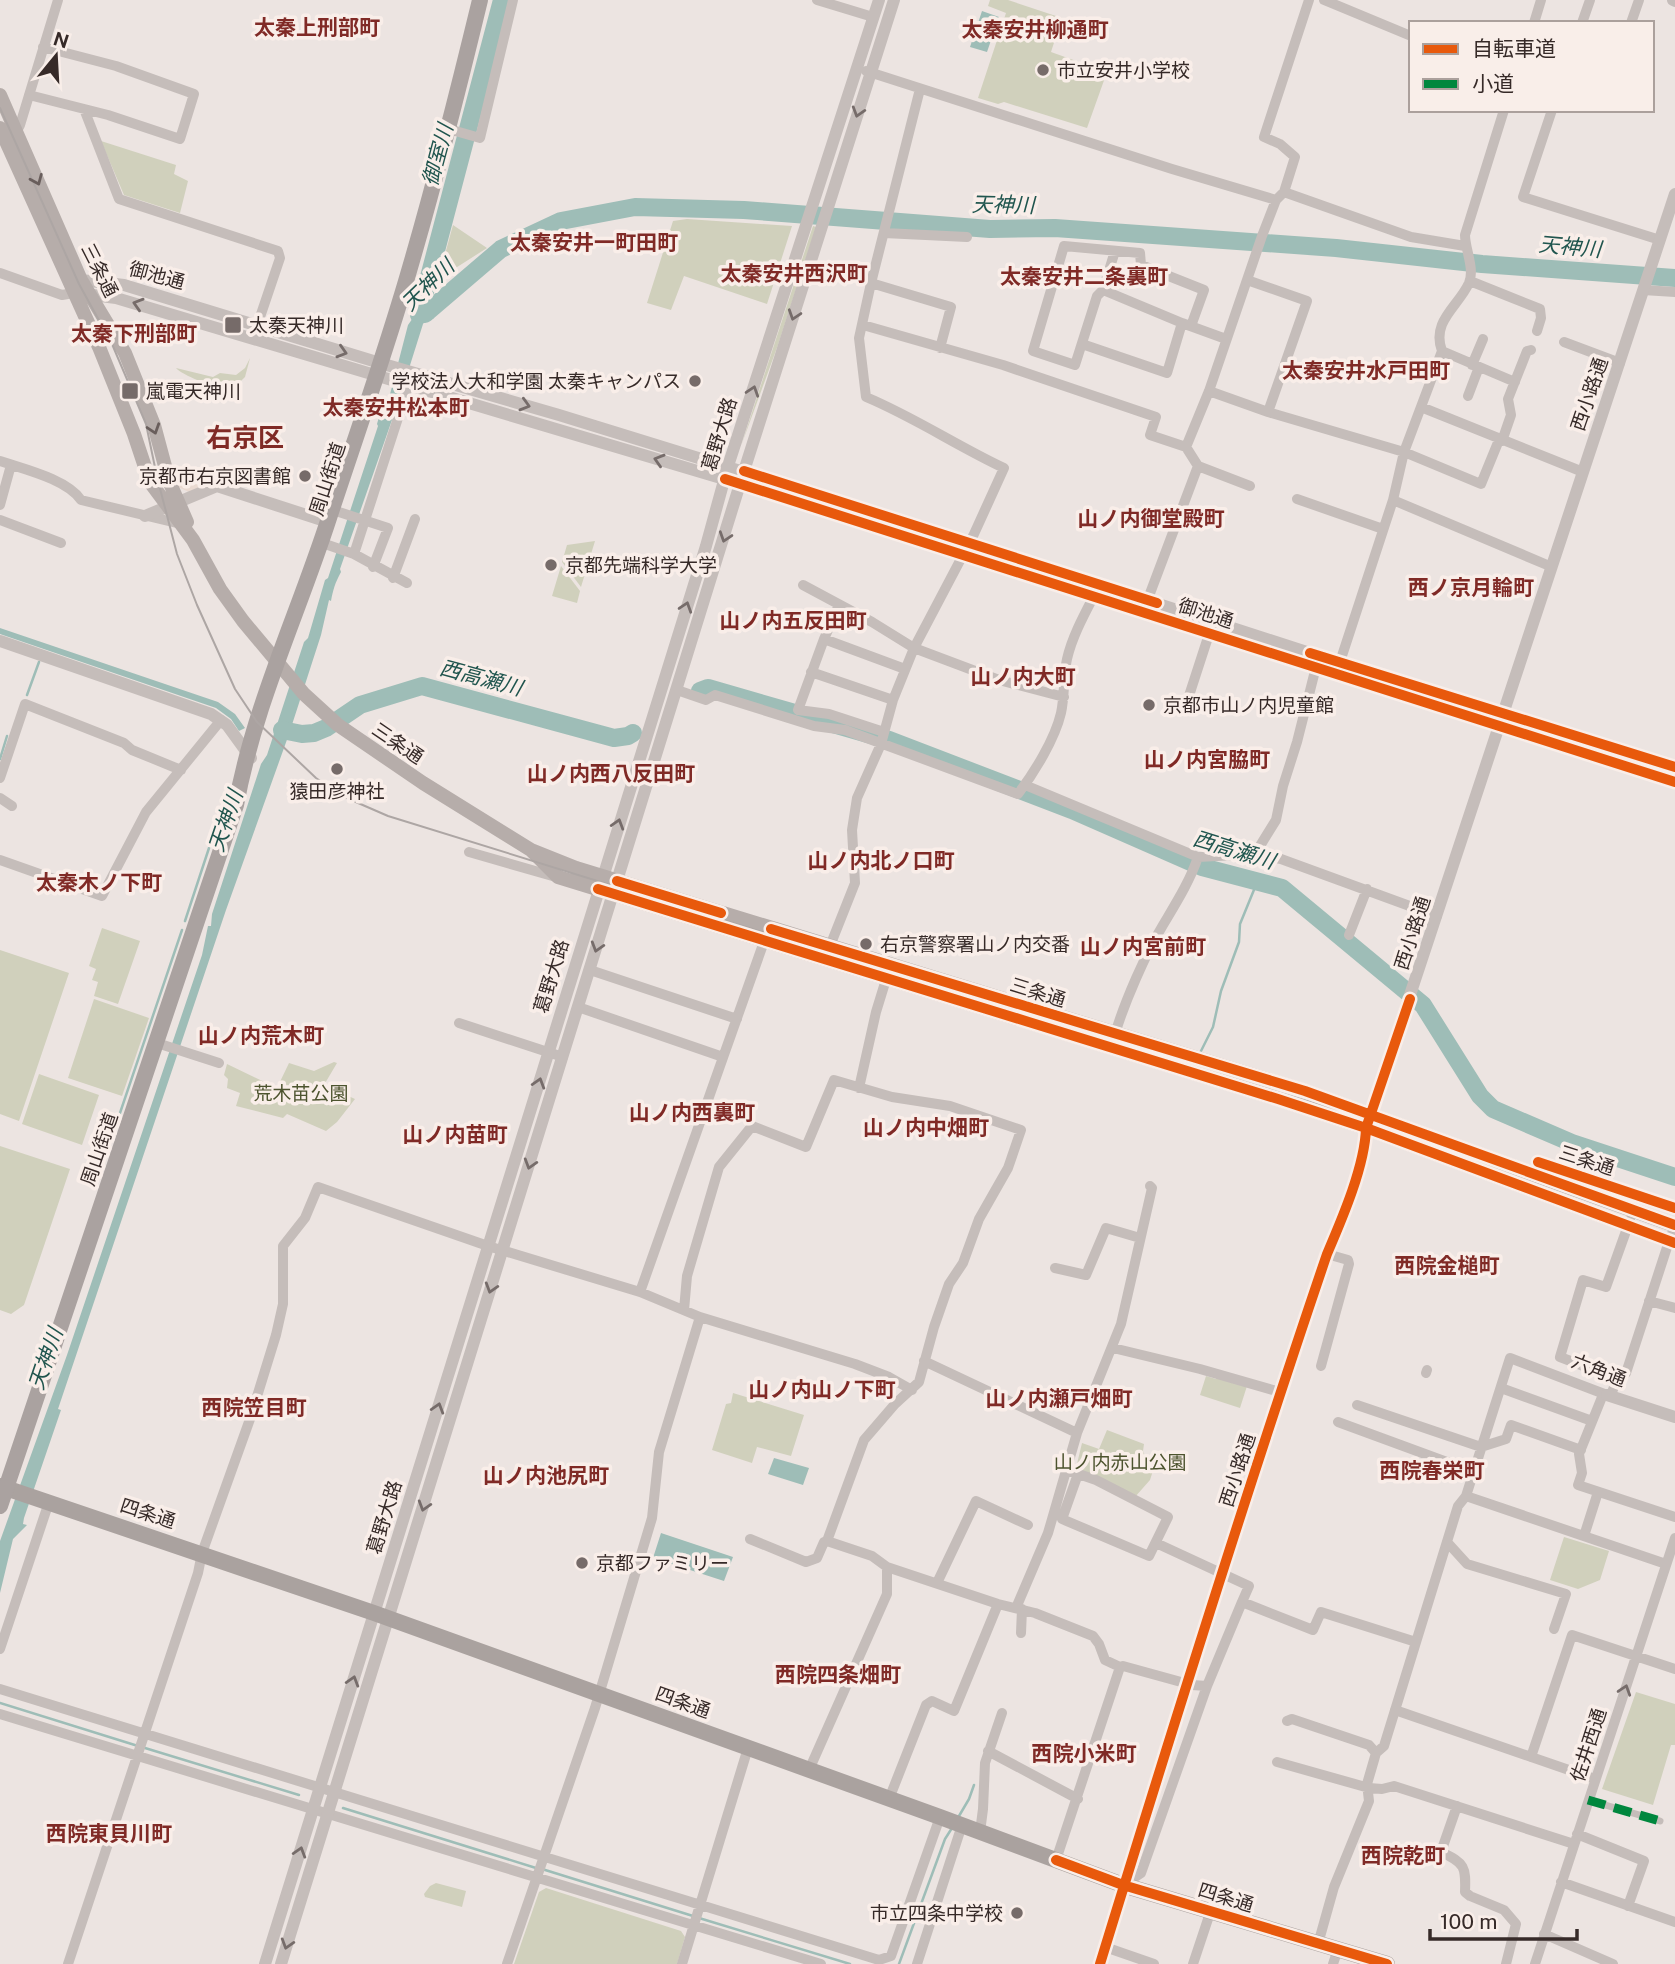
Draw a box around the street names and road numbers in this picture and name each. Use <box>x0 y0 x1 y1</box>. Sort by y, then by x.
street label: 三条通 <box>77 240 123 300</box>
street label: 御池通 <box>127 257 187 293</box>
street label: 西小路通 <box>1566 354 1612 434</box>
street label: 葛野大路 <box>697 394 741 474</box>
street label: 周山街道 <box>305 439 349 519</box>
street label: 御池通 <box>1175 594 1237 632</box>
street label: 三条通 <box>368 718 428 768</box>
street label: 西小路通 <box>1390 893 1434 973</box>
street label: 葛野大路 <box>529 936 573 1016</box>
street label: 三条通 <box>1008 973 1068 1011</box>
street label: 周山街道 <box>76 1109 122 1189</box>
street label: 三条通 <box>1556 1141 1618 1179</box>
street label: 六角通 <box>1568 1350 1630 1390</box>
street label: 西小路通 <box>1215 1430 1259 1510</box>
street label: 葛野大路 <box>362 1477 406 1557</box>
street label: 四条通 <box>117 1494 179 1532</box>
street label: 四条通 <box>652 1682 714 1722</box>
street label: 佐井西通 <box>1566 1705 1610 1785</box>
street label: 四条通 <box>1196 1878 1256 1916</box>

